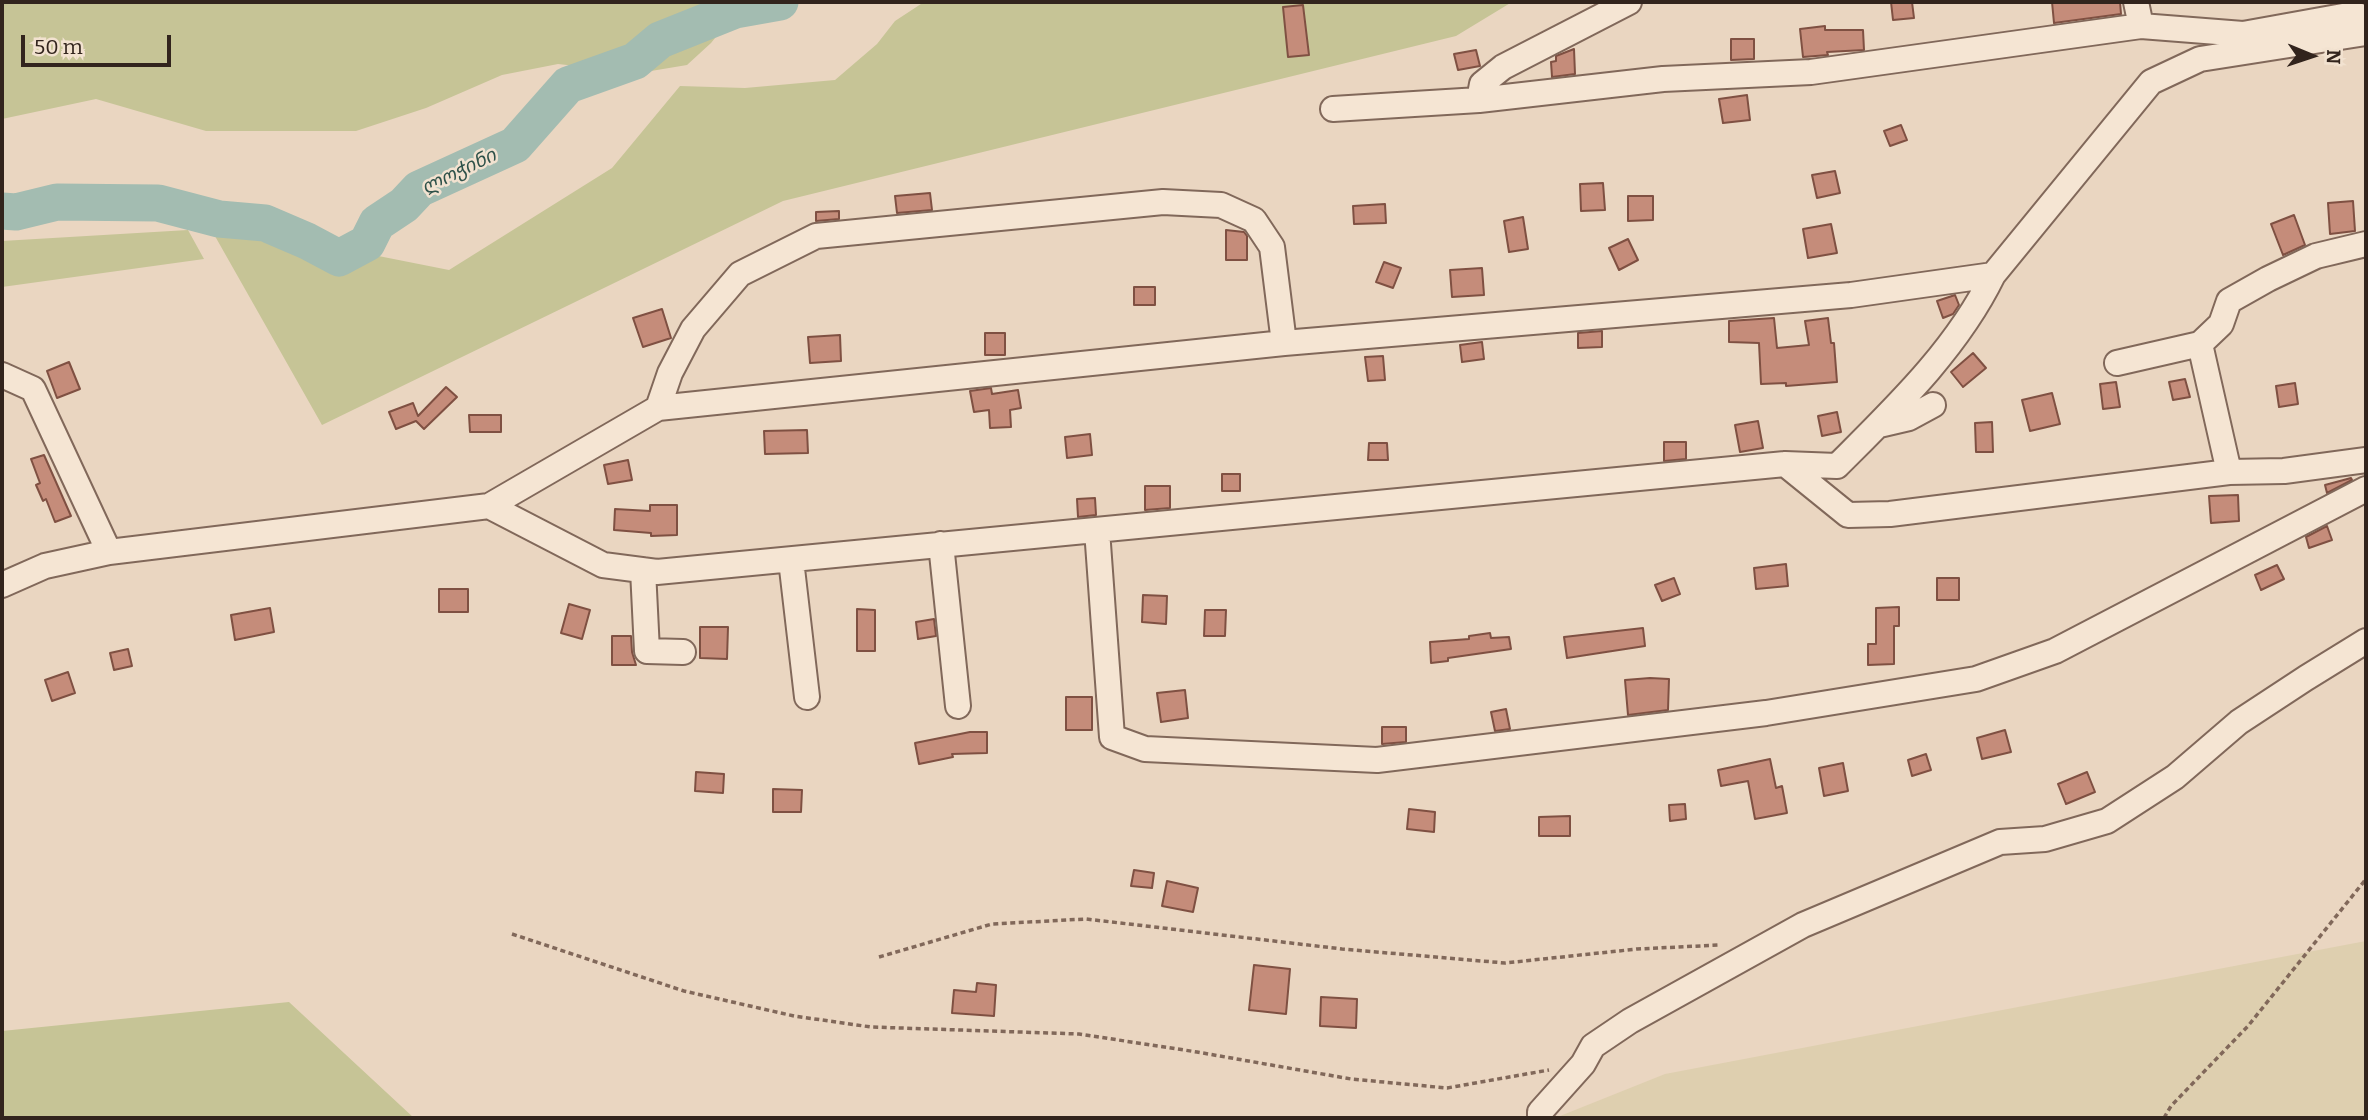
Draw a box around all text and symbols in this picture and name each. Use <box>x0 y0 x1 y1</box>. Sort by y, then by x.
scale bar <box>24 21 175 65</box>
north arrow <box>2277 21 2347 91</box>
text: 50 m <box>34 34 83 60</box>
text: N <box>2322 49 2345 64</box>
water label: ლოჭინი <box>418 144 500 200</box>

